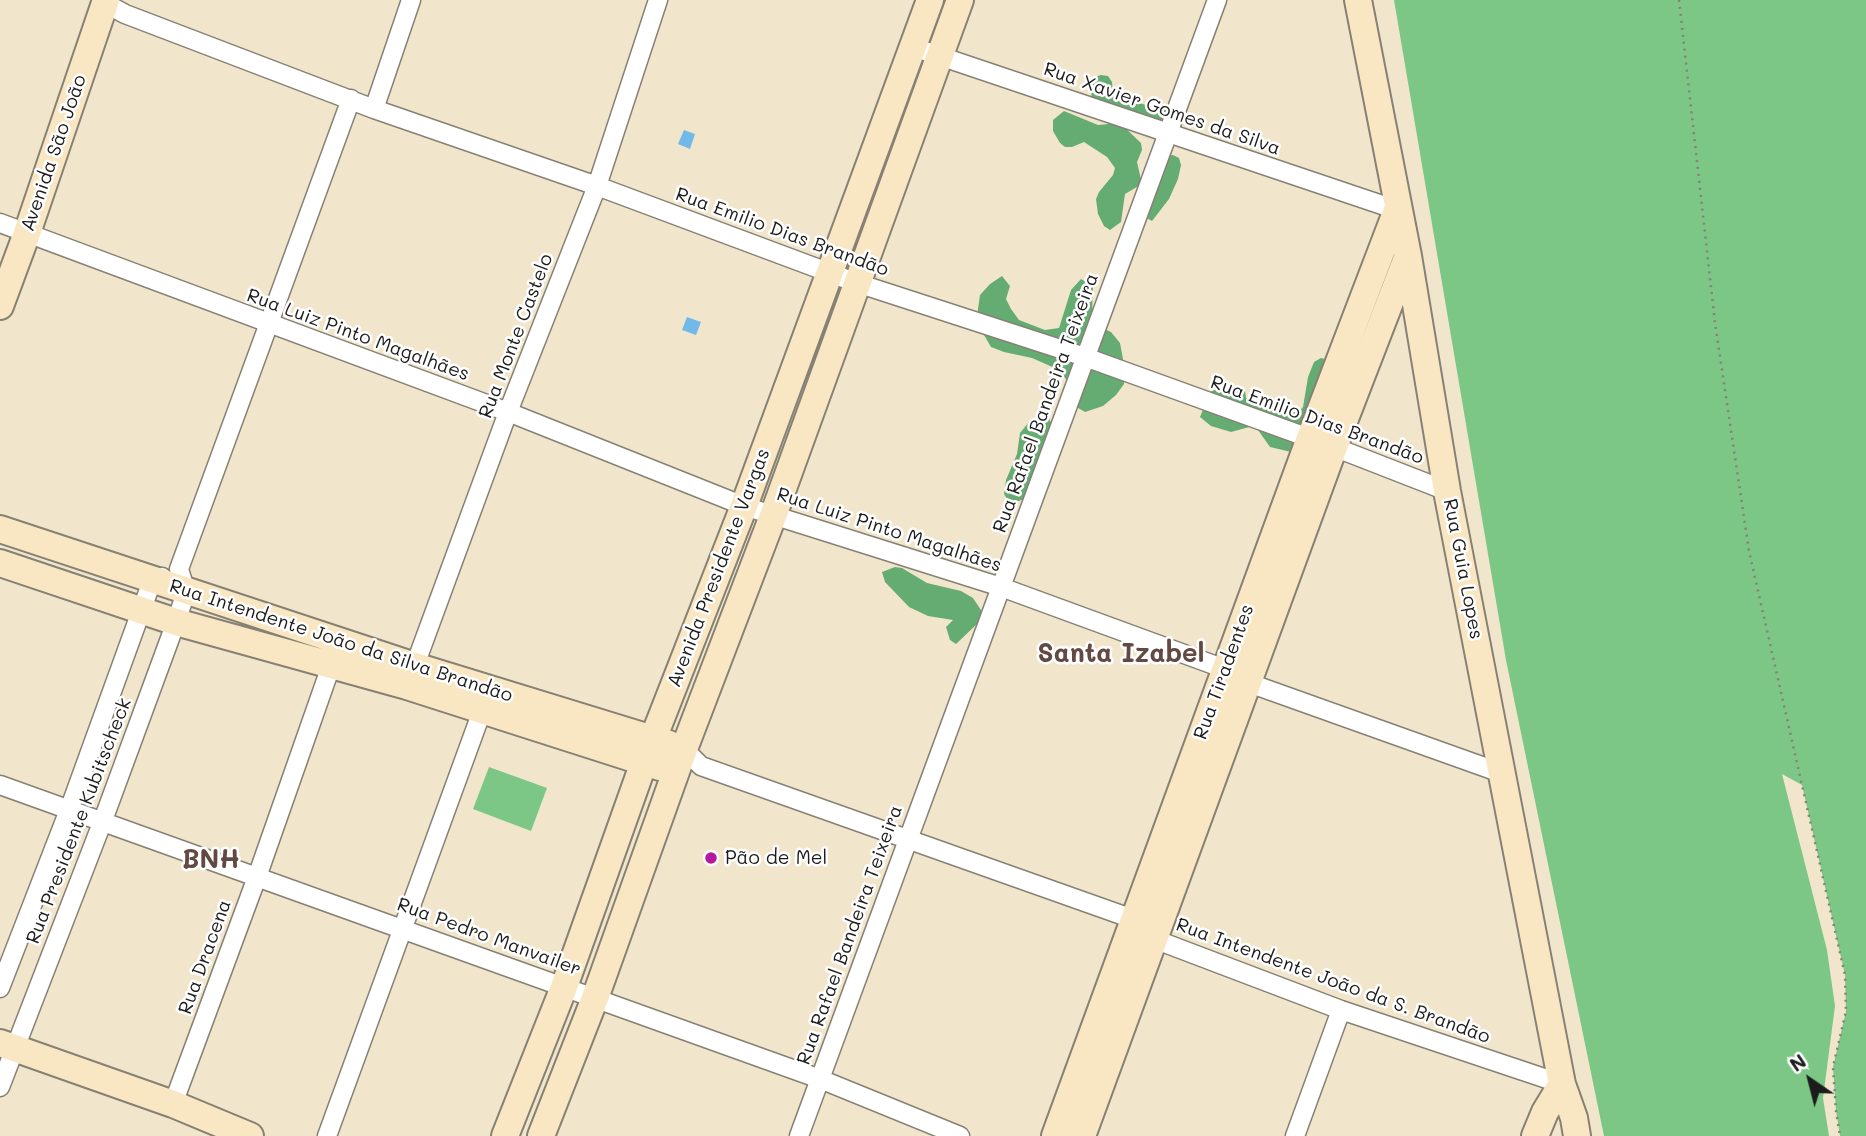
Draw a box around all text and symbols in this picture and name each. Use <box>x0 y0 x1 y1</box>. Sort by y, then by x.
street label: Rua Xavier Gomes da Silva <box>1041 58 1283 160</box>
street label: Avenida São João <box>17 72 91 234</box>
street label: Rua Emilio Dias Brandão <box>672 183 892 281</box>
street label: Rua Monte Castelo <box>474 250 558 422</box>
street label: Rua Rafael Bandeira Teixeira <box>988 270 1104 536</box>
street label: Rua Luiz Pinto Magalhães <box>244 284 472 386</box>
street label: Rua Emilio Dias Brandão <box>1207 371 1427 469</box>
street label: Avenida Presidente Vargas <box>663 446 775 690</box>
street label: Rua Luiz Pinto Magalhães <box>774 483 1004 577</box>
street label: Rua Guia Lopes <box>1438 497 1488 641</box>
street label: Rua Intendente João da Silva Brandão <box>167 575 515 707</box>
street label: Rua Tiradentes <box>1189 601 1259 743</box>
district label: Santa Izabel <box>1038 638 1204 670</box>
street label: Rua Presidente Kubitscheck <box>22 695 136 947</box>
street label: Rua Rafael Bandeira Teixeira <box>792 802 908 1068</box>
district label: BNH <box>182 844 240 876</box>
place label: Pão de Mel <box>725 847 827 869</box>
marker: Pão de Mel <box>703 850 719 866</box>
street label: Rua Pedro Manvailer <box>394 893 584 981</box>
street label: Rua Dracena <box>174 897 236 1017</box>
street label: Rua Intendente João da S. Brandão <box>1173 913 1493 1049</box>
north arrow <box>1775 1045 1845 1115</box>
text: N <box>1785 1048 1811 1077</box>

